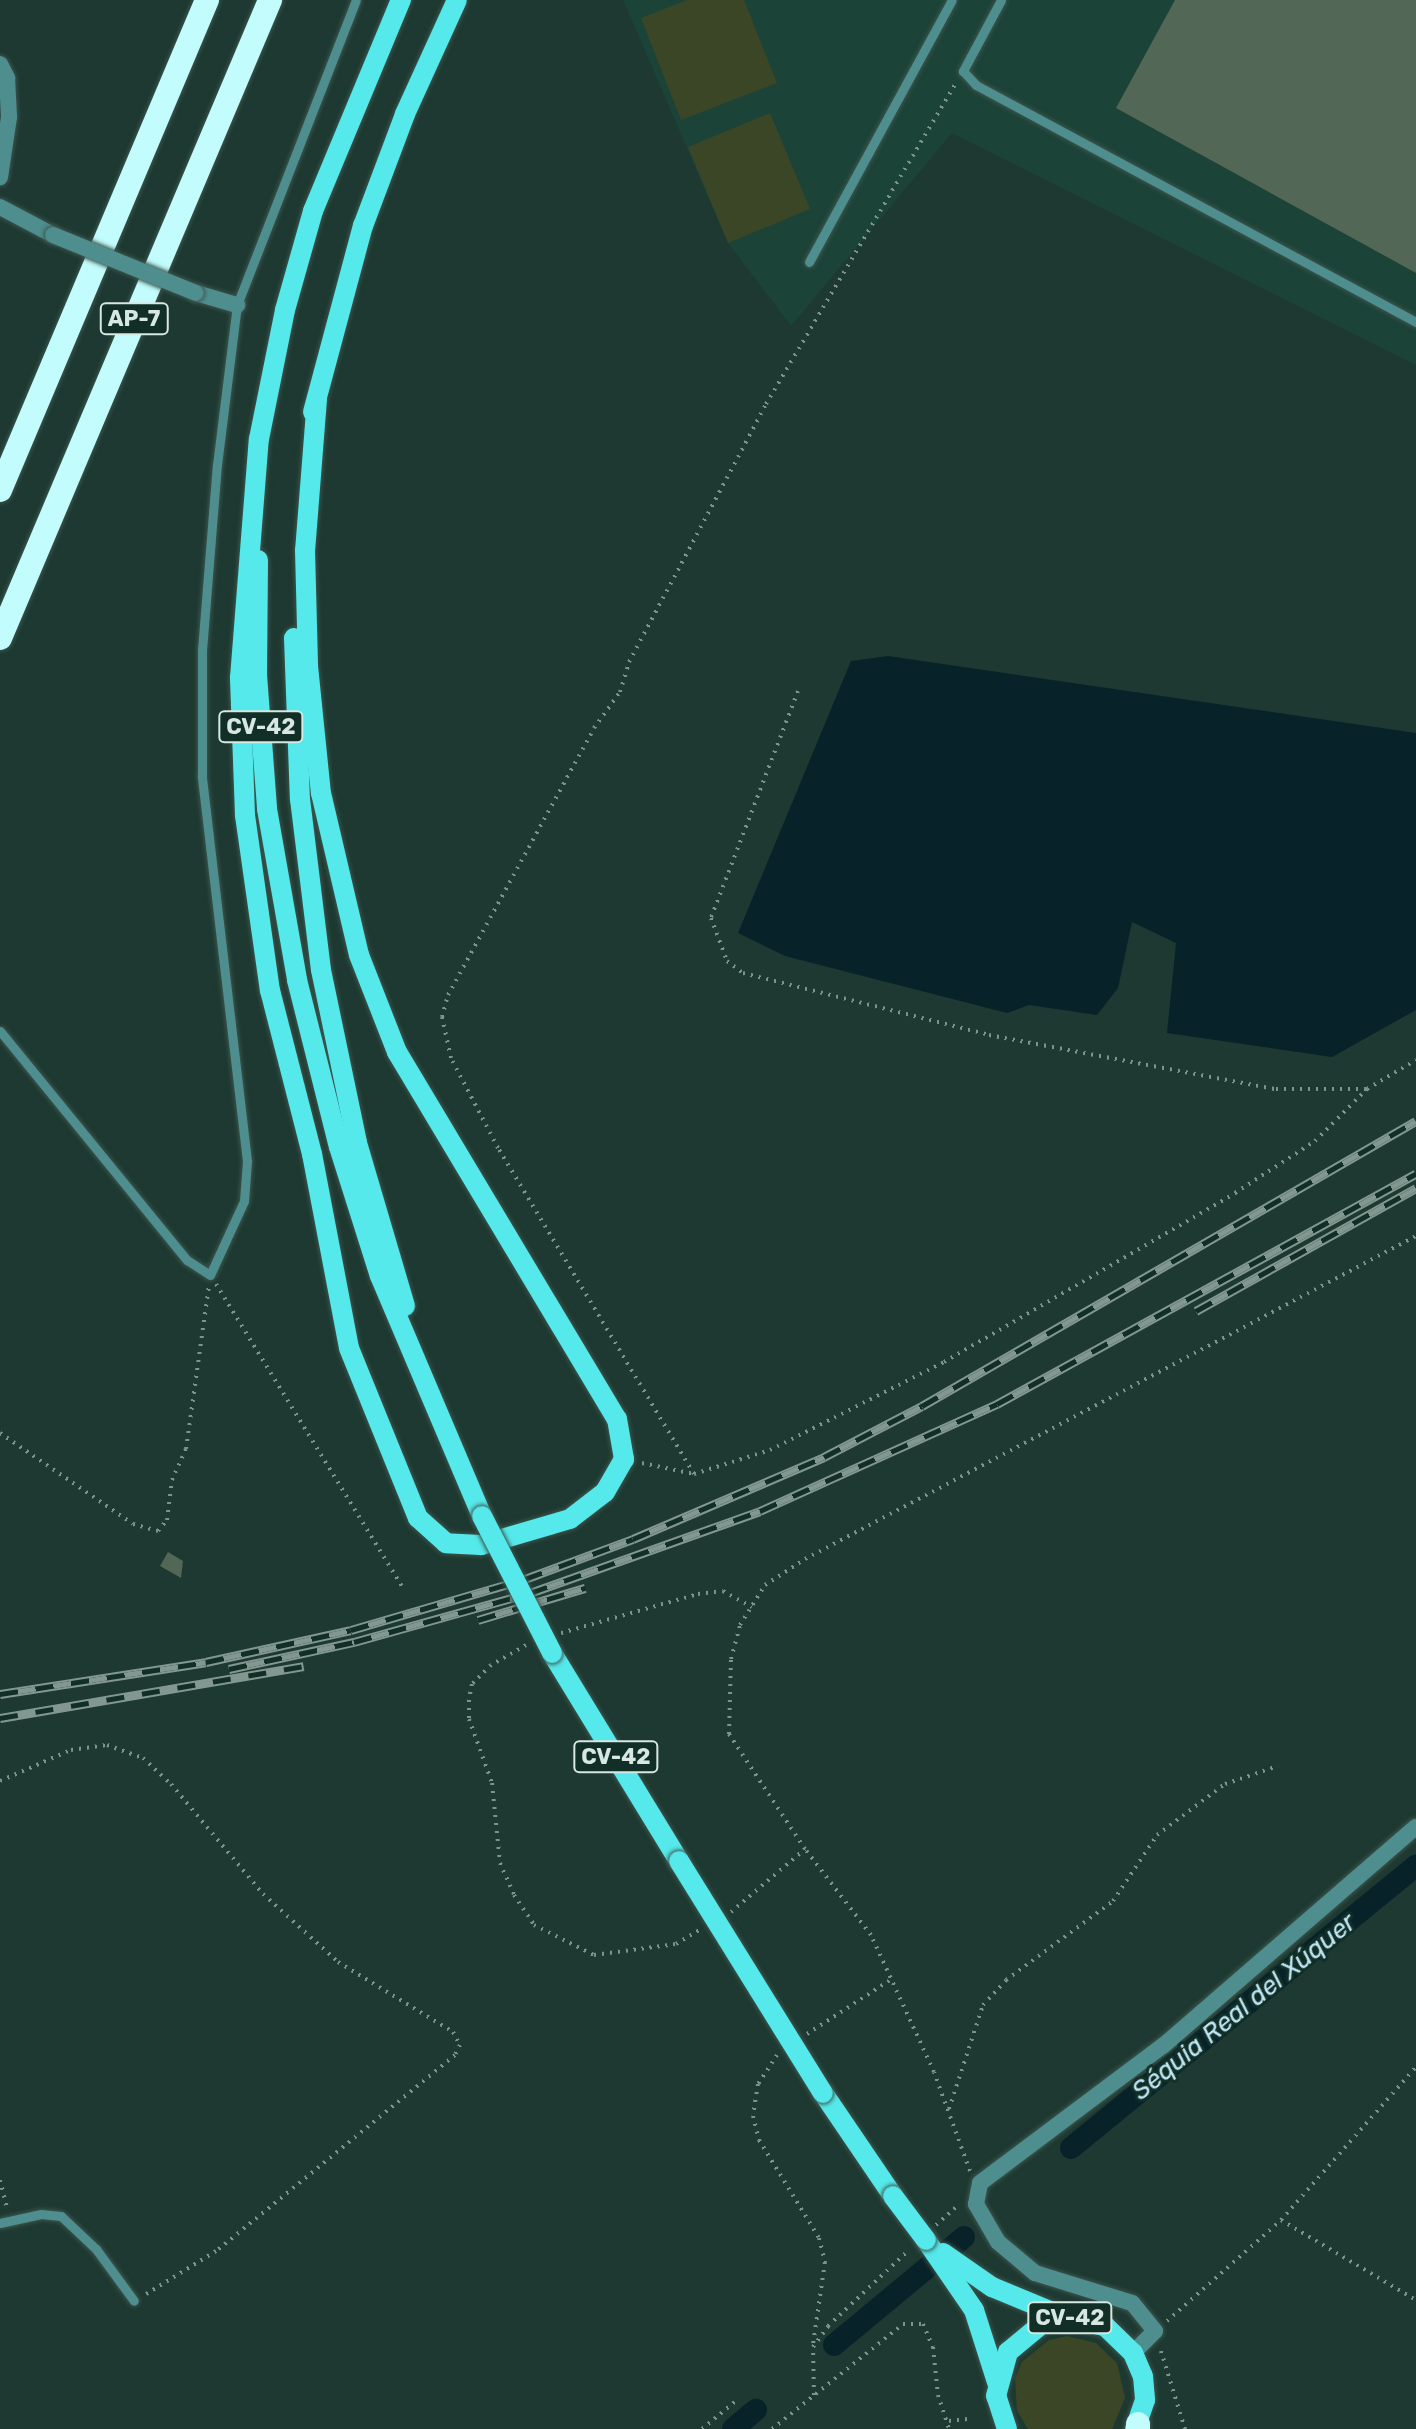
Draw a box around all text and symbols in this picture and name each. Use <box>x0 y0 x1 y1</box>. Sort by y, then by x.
road number: AP-7 <box>98 301 170 337</box>
road number: CV-42 <box>217 709 305 745</box>
road number: CV-42 <box>572 1739 660 1775</box>
water label: Séquia Real del Xúquer <box>1126 1907 1362 2107</box>
road number: CV-42 <box>1026 2300 1114 2336</box>

